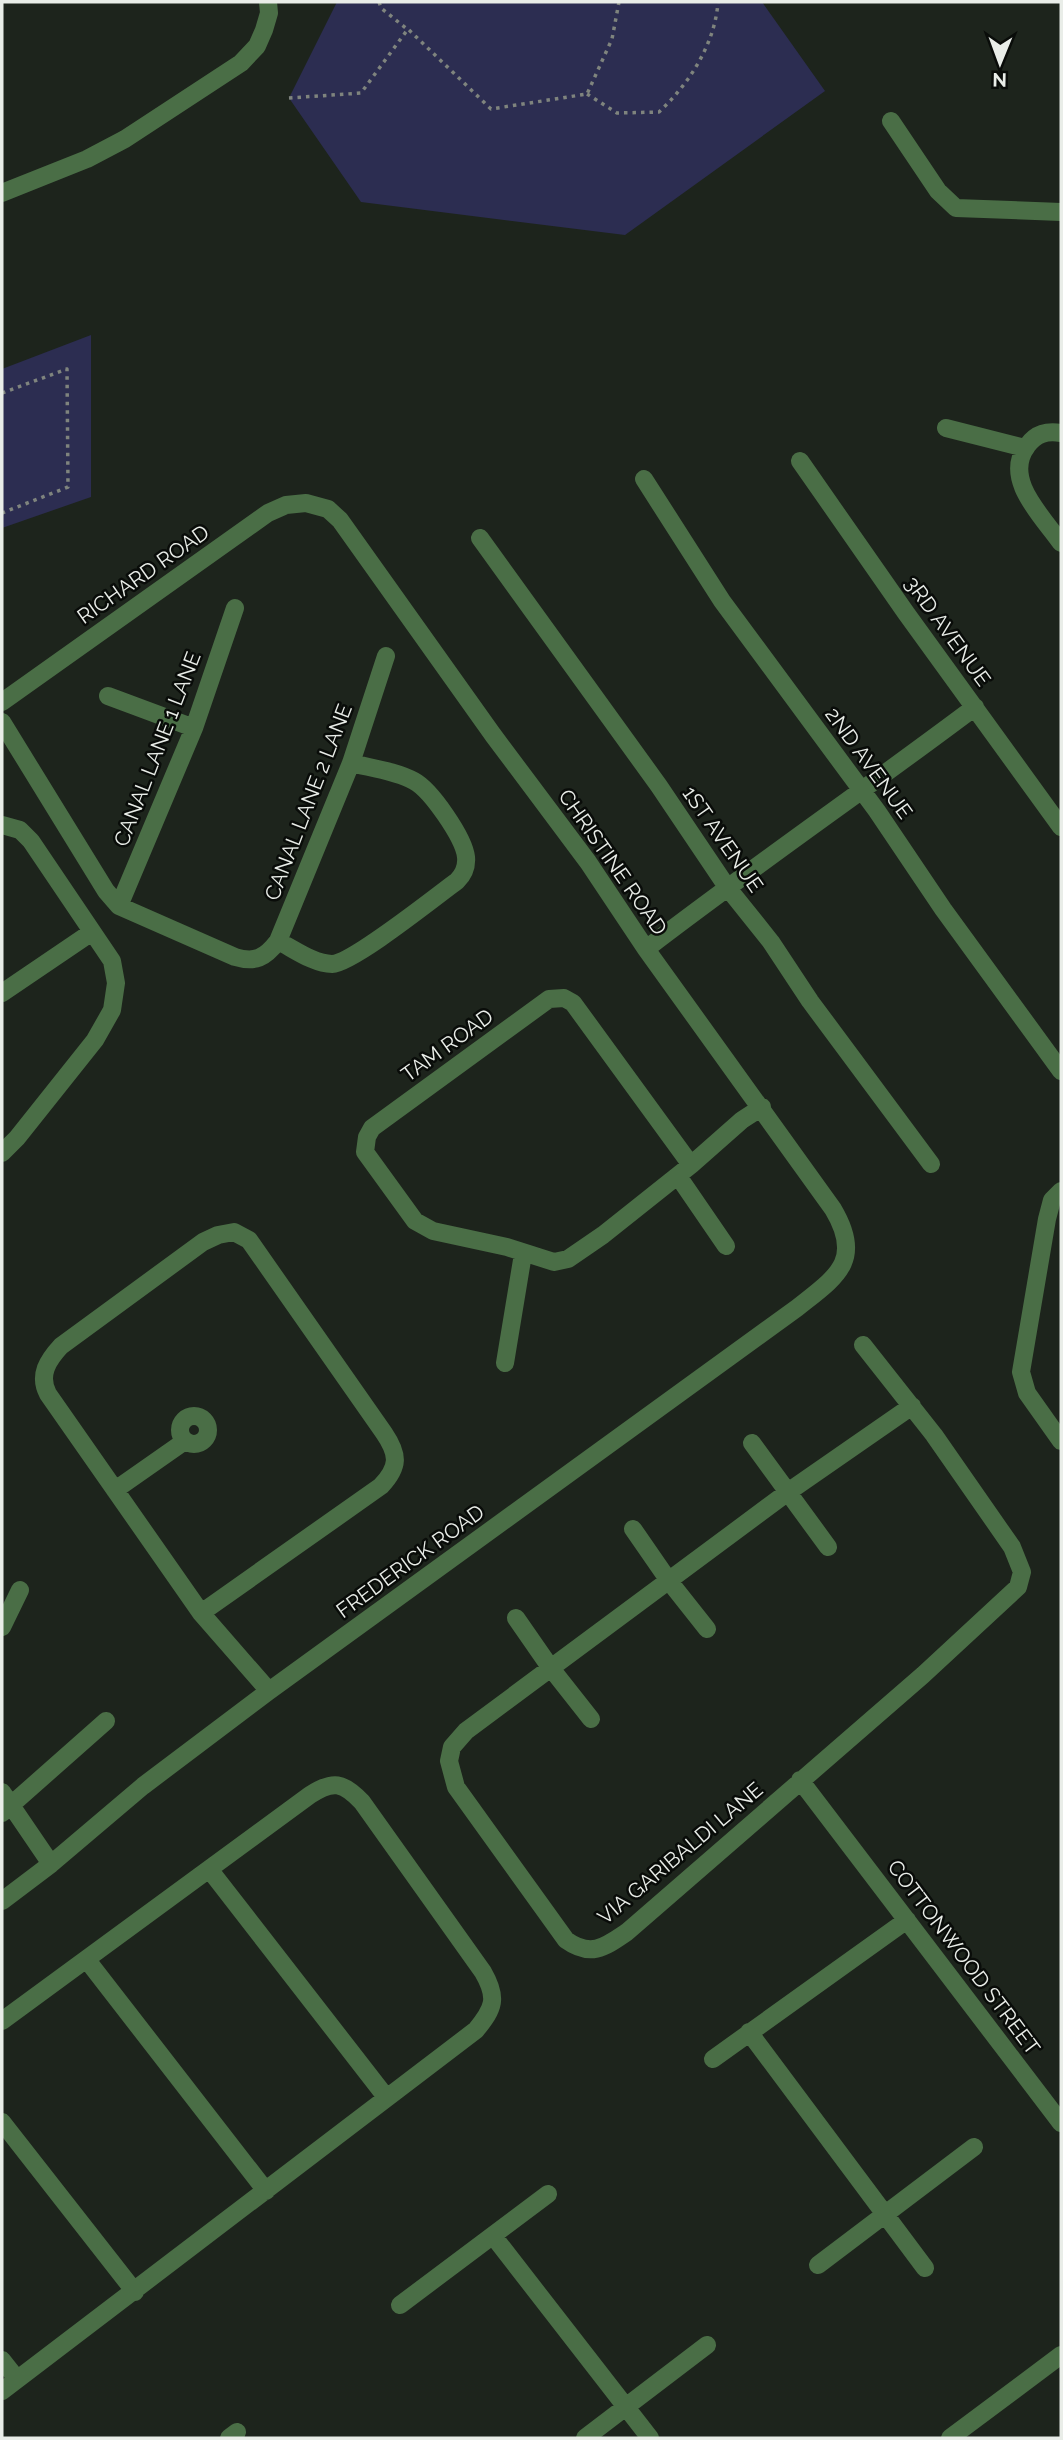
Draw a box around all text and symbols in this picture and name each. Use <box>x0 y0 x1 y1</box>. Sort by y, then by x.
north arrow <box>965 28 1035 98</box>
text: N <box>992 69 1007 91</box>
street label: RICHARD ROAD <box>72 519 214 629</box>
street label: 3RD AVENUE <box>900 571 996 691</box>
street label: CANAL LANE 1 LANE <box>108 648 206 850</box>
street label: CANAL LANE 2 LANE <box>259 700 357 904</box>
street label: 2ND AVENUE <box>820 702 918 824</box>
street label: 1ST AVENUE <box>677 781 769 897</box>
street label: CHRISTINE ROAD <box>553 784 673 940</box>
street label: TAM ROAD <box>396 1003 498 1087</box>
street label: FREDERICK ROAD <box>331 1499 489 1623</box>
street label: VIA GARIBALDI LANE <box>592 1777 768 1929</box>
street label: COTTONWOOD STREET <box>883 1855 1046 2060</box>

